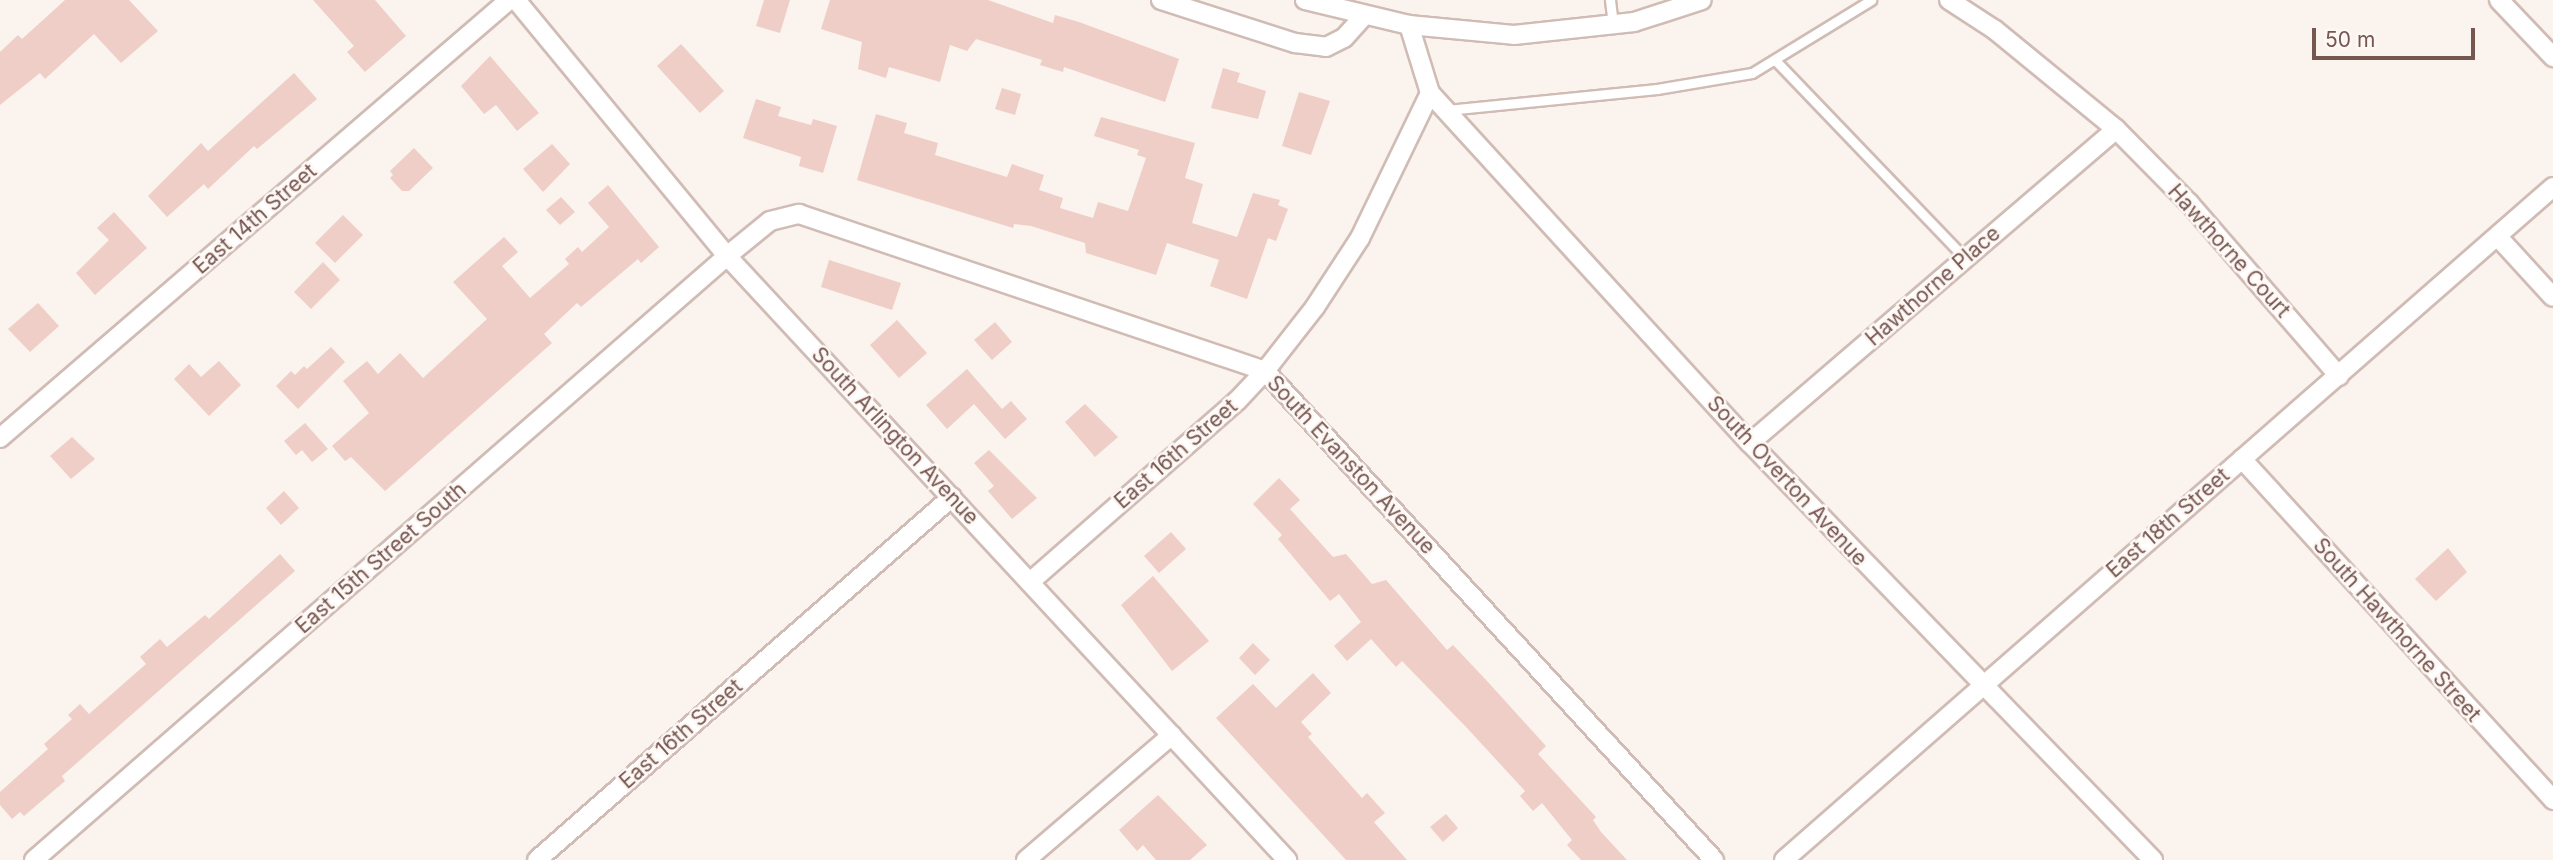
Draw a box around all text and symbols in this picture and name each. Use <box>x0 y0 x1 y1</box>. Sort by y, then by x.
scale bar <box>2315 14 2478 58</box>
text: 50 m <box>2325 27 2375 52</box>
street label: East 14th Street <box>188 159 322 279</box>
street label: Hawthorne Court <box>2163 179 2295 323</box>
street label: Hawthorne Place <box>1861 221 2005 351</box>
street label: South Arlington Avenue <box>806 342 984 530</box>
street label: South Evanston Avenue <box>1262 371 1440 559</box>
street label: South Overton Avenue <box>1702 391 1872 571</box>
street label: East 16th Street <box>1110 394 1242 514</box>
street label: East 18th Street <box>2102 463 2234 583</box>
street label: East 15th Street South <box>291 477 471 639</box>
street label: South Hawthorne Street <box>2308 533 2486 727</box>
street label: East 16th Street <box>615 674 747 794</box>

